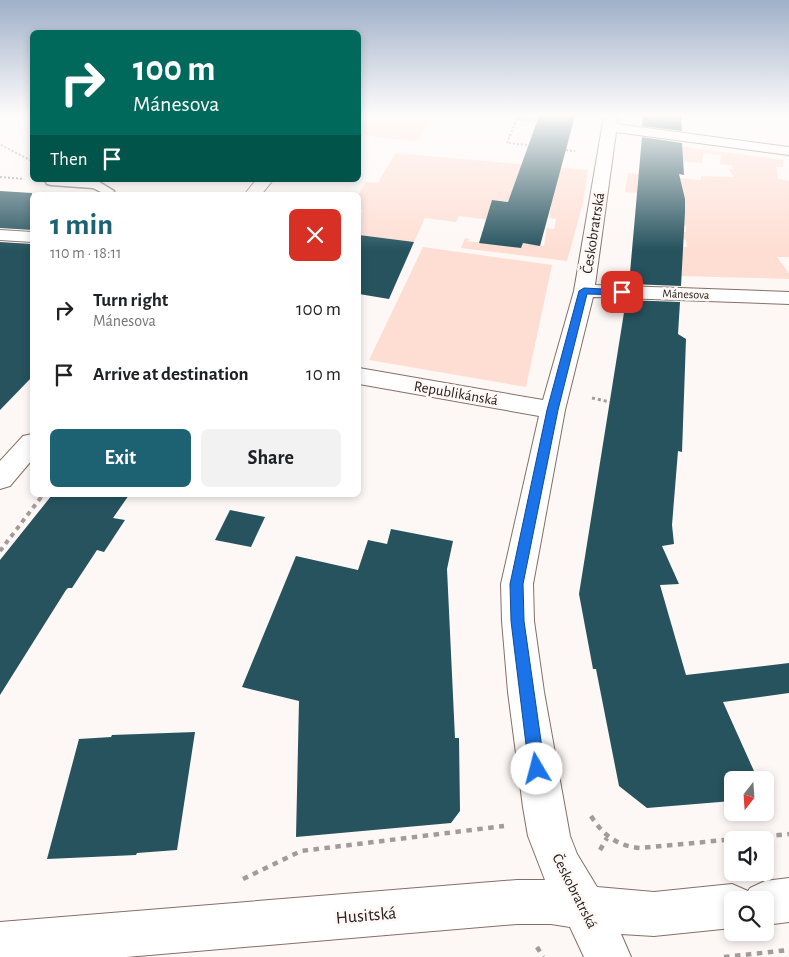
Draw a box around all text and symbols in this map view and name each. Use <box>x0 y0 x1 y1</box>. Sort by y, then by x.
icon: right <box>50 50 115 115</box>
text: 100 m <box>133 52 216 87</box>
text: Mánesova <box>133 93 219 115</box>
icon: arrive <box>98 145 126 173</box>
text: Then <box>50 150 88 169</box>
street label: Českobratrská <box>579 191 607 275</box>
button: close <box>289 209 341 261</box>
text: 1 min <box>50 210 113 240</box>
text: 110 m · 18:11 <box>50 245 122 261</box>
pin <box>601 271 643 313</box>
icon: arrive <box>608 278 636 306</box>
street label: Mánesova <box>662 287 710 301</box>
text: Turn right <box>93 291 168 310</box>
icon: right <box>50 296 78 324</box>
text: 100 m <box>296 300 341 319</box>
text: Mánesova <box>93 313 156 329</box>
icon: arrive <box>50 361 78 389</box>
text: Arrive at destination <box>93 365 249 384</box>
text: 10 m <box>306 365 341 384</box>
street label: Republikánská <box>413 379 499 408</box>
button: Exit <box>50 429 191 487</box>
button: Share <box>201 429 341 487</box>
position arrow <box>510 742 562 794</box>
north arrow <box>724 771 774 821</box>
map controls <box>724 771 774 941</box>
button: sound <box>724 831 774 881</box>
street label: Českobratrská <box>549 851 601 931</box>
button: search <box>724 891 774 941</box>
street label: Husitská <box>335 904 397 928</box>

